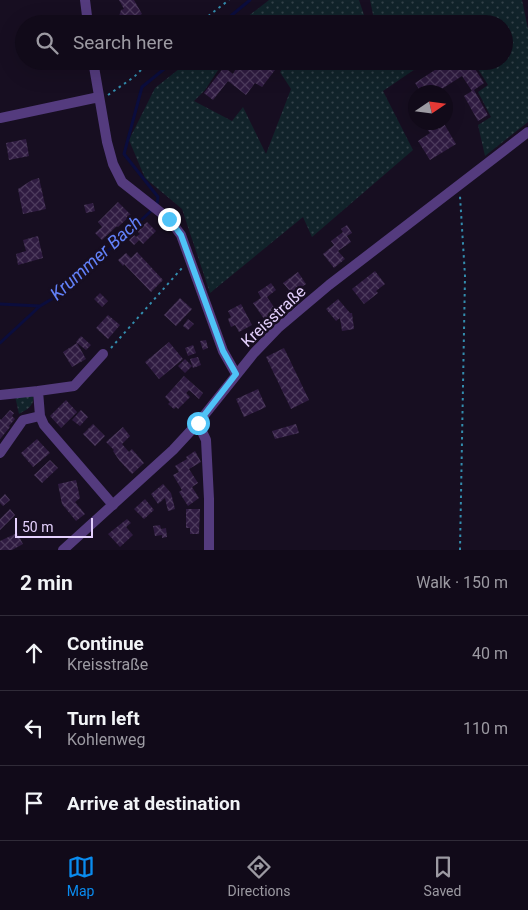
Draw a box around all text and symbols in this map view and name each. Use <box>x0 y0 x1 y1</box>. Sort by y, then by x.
search box <box>15 15 513 70</box>
icon: search <box>33 29 61 57</box>
text: Search here <box>73 31 173 54</box>
north arrow <box>408 85 453 130</box>
route end <box>158 208 181 231</box>
water label: Krummer Bach <box>46 211 146 304</box>
street label: Kreisstraße <box>237 282 310 351</box>
route start <box>187 412 210 435</box>
scale bar <box>15 515 92 538</box>
text: 50 m <box>22 519 54 535</box>
text: 2 min <box>20 571 73 595</box>
text: Walk · 150 m <box>416 573 508 592</box>
text: Continue <box>67 632 144 655</box>
icon: ahead <box>20 639 48 667</box>
text: 40 m <box>472 644 508 663</box>
text: Kreisstraße <box>67 655 148 674</box>
text: Turn left <box>67 707 140 730</box>
icon: left <box>20 714 48 742</box>
text: 110 m <box>463 719 508 738</box>
text: Kohlenweg <box>67 730 145 749</box>
icon: arrive <box>20 789 48 817</box>
text: Arrive at destination <box>67 792 240 815</box>
tab: Map <box>67 853 95 899</box>
tab: Directions <box>228 853 291 899</box>
tab: Saved <box>424 853 461 899</box>

